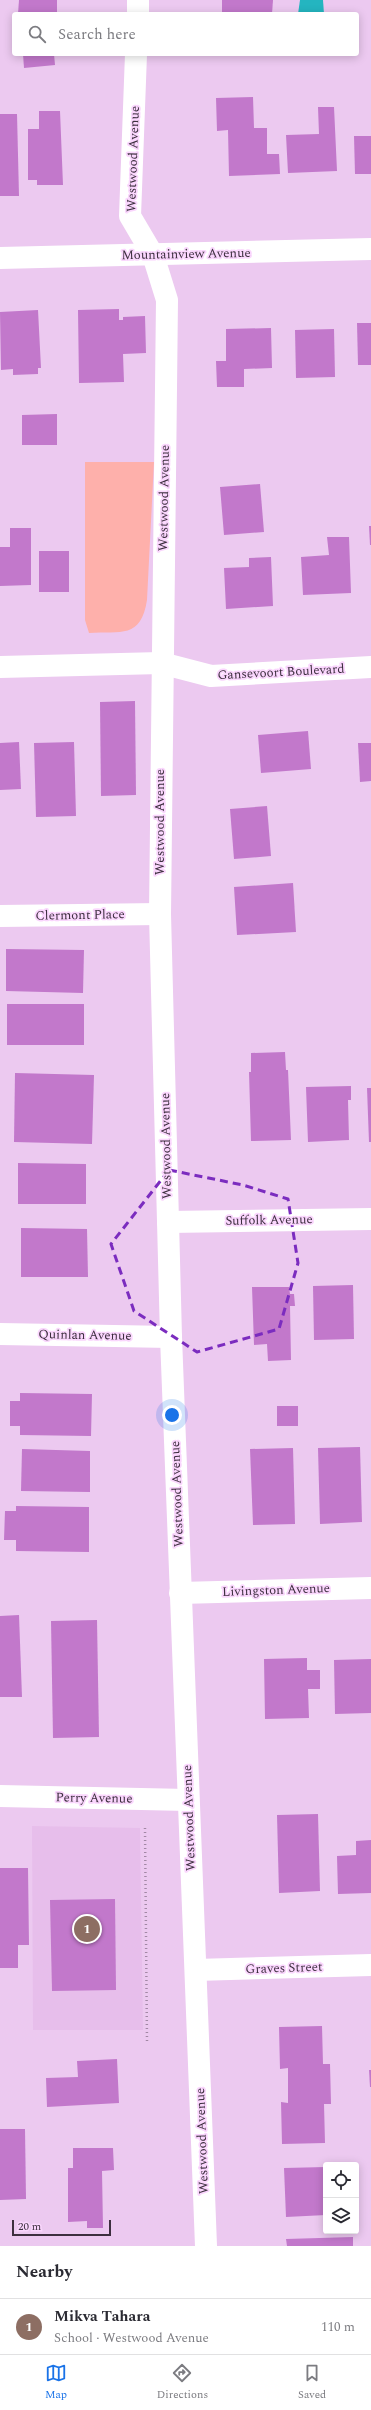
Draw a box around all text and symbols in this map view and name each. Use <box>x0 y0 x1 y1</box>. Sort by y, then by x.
search box <box>12 12 359 56</box>
icon: search <box>26 23 48 45</box>
text: Search here <box>58 23 136 46</box>
street label: Westwood Avenue <box>121 106 145 212</box>
street label: Mountainview Avenue <box>121 243 251 265</box>
street label: Westwood Avenue <box>153 445 175 551</box>
street label: Gansevoort Boulevard <box>217 659 345 685</box>
street label: Westwood Avenue <box>150 769 170 875</box>
street label: Clermont Place <box>35 904 125 926</box>
street label: Westwood Avenue <box>155 1093 177 1199</box>
street label: Suffolk Avenue <box>225 1209 313 1231</box>
street label: Quinlan Avenue <box>38 1324 132 1346</box>
your location <box>162 1405 182 1425</box>
street label: Westwood Avenue <box>165 1441 189 1547</box>
street label: Livingston Avenue <box>222 1578 330 1602</box>
street label: Westwood Avenue <box>177 1765 201 1871</box>
street label: Perry Avenue <box>55 1787 133 1809</box>
pin: 1 <box>74 1914 100 1944</box>
street label: Graves Street <box>245 1957 323 1979</box>
street label: Westwood Avenue <box>190 2088 214 2194</box>
map controls <box>323 2162 359 2234</box>
button: locate <box>323 2162 359 2198</box>
button: layers <box>323 2198 359 2234</box>
scale bar <box>12 2218 111 2237</box>
text: 20 m <box>18 2218 41 2235</box>
text: Nearby <box>16 2259 72 2285</box>
text: Mikva Tahara <box>54 2305 151 2328</box>
text: 1 <box>25 2317 33 2337</box>
text: 110 m <box>321 2317 355 2337</box>
text: School · Westwood Avenue <box>54 2328 209 2348</box>
tab: Map <box>45 2362 67 2403</box>
tab: Directions <box>157 2362 208 2403</box>
tab: Saved <box>298 2362 326 2403</box>

